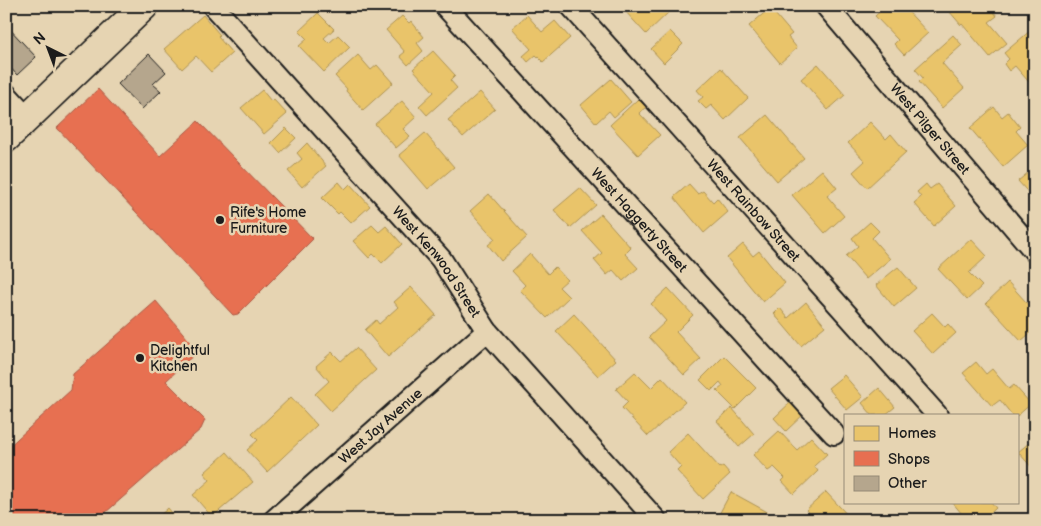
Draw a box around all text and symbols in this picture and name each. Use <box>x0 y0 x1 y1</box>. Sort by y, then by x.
north arrow <box>22 22 72 72</box>
text: N <box>30 29 49 49</box>
street label: West Pilger Street <box>887 80 974 178</box>
street label: West Rainbow Street <box>703 155 804 265</box>
street label: West Haggerty Street <box>588 164 692 276</box>
street label: West Kenwood Street <box>389 203 485 321</box>
place label: Rife's Home Furniture <box>230 204 306 237</box>
marker: Rife's Home Furniture <box>214 214 226 226</box>
place label: Delightful Kitchen <box>150 342 210 375</box>
marker: Delightful Kitchen <box>134 352 146 364</box>
street label: West Jay Avenue <box>335 384 425 467</box>
legend <box>844 414 1018 504</box>
text: Homes <box>888 424 937 443</box>
text: Shops <box>888 450 931 469</box>
text: Other <box>888 474 927 493</box>

